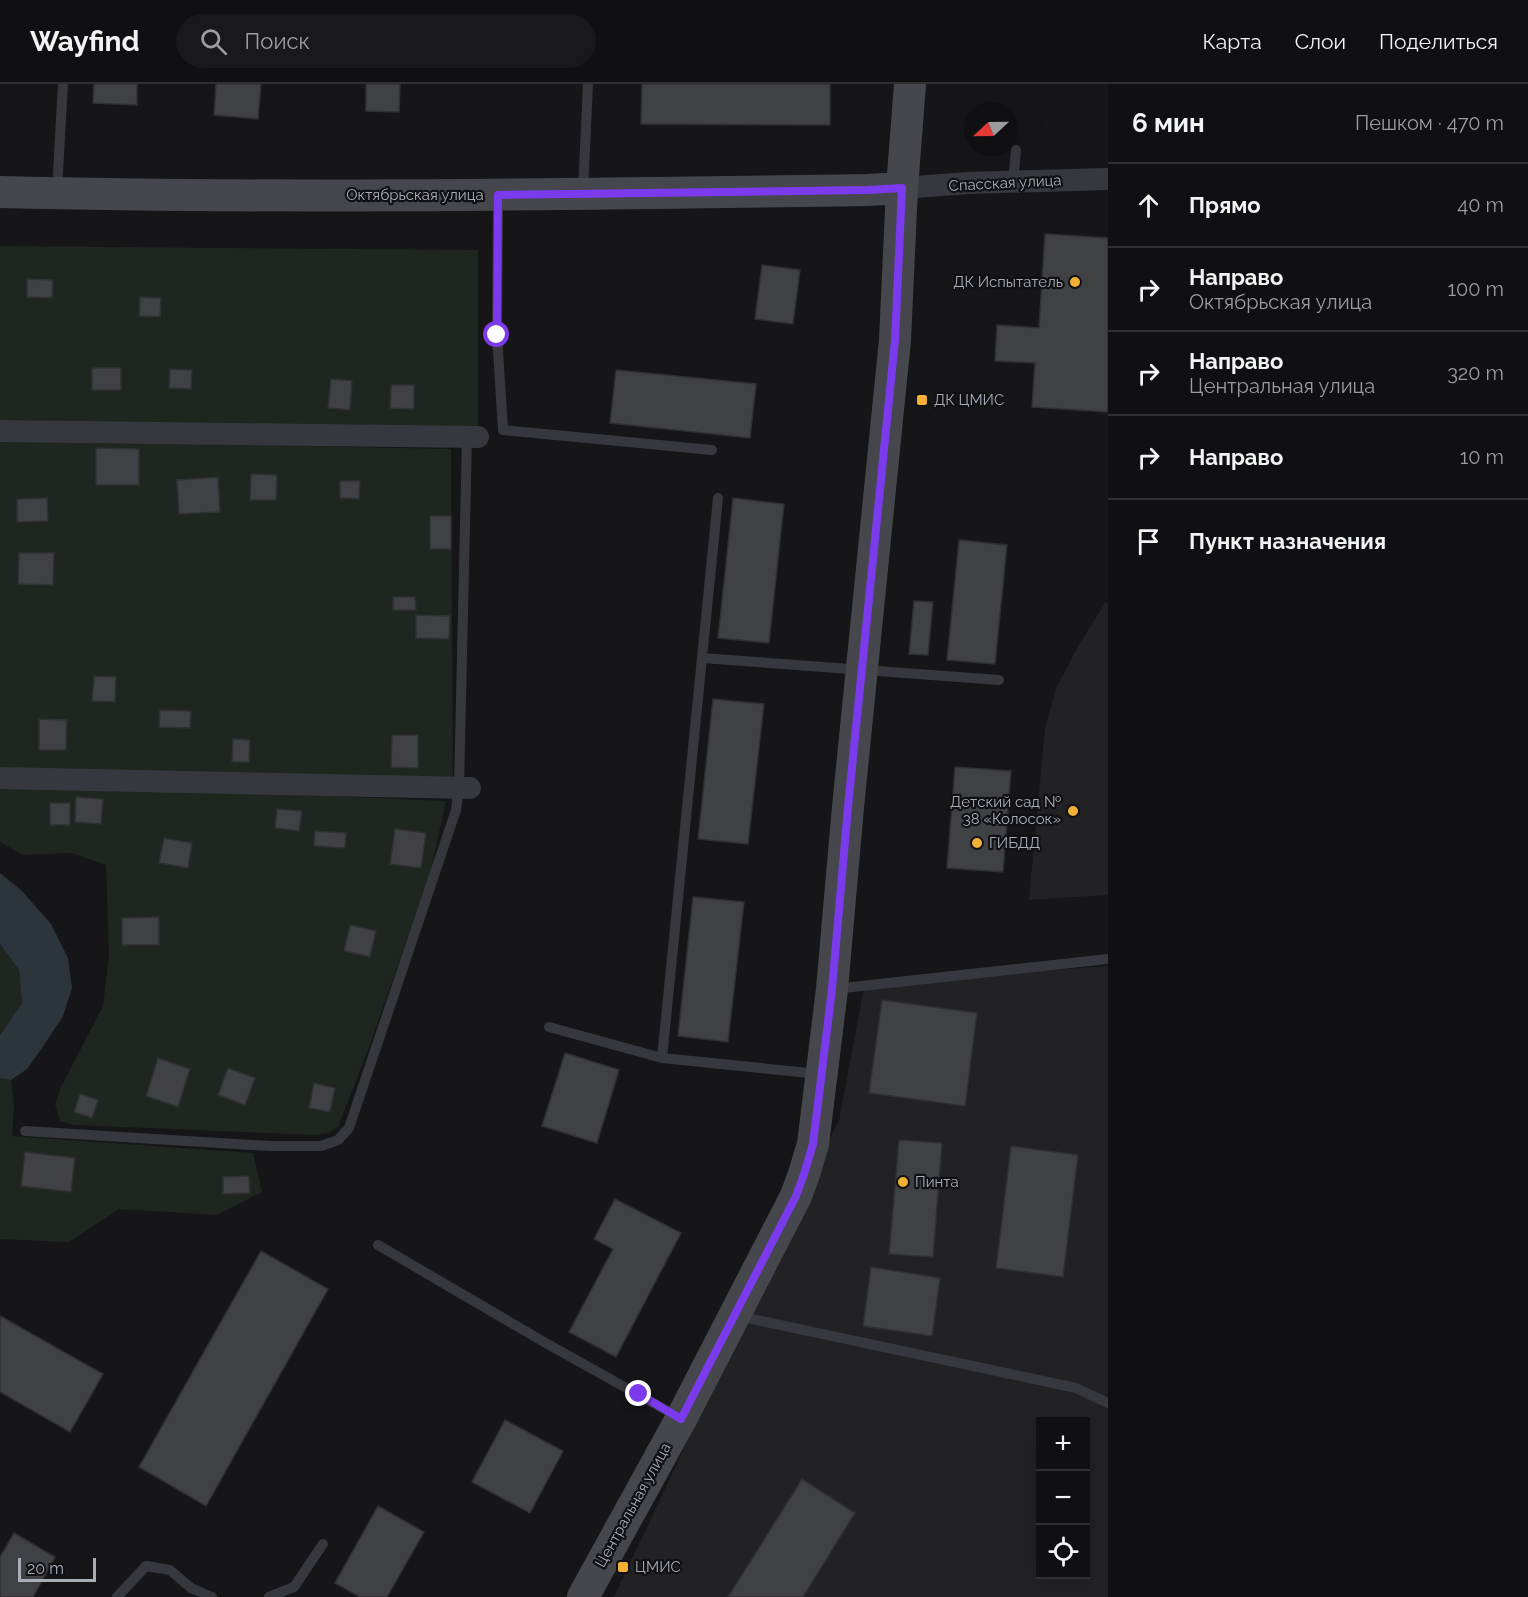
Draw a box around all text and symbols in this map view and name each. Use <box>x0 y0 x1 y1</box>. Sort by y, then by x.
search box <box>176 14 596 68</box>
text: Wayfind <box>30 25 140 58</box>
icon: search <box>197 25 230 58</box>
text: Поиск <box>245 28 310 54</box>
text: Карта <box>1203 29 1262 54</box>
text: Слои <box>1295 29 1346 54</box>
text: Поделиться <box>1379 29 1498 54</box>
north arrow <box>964 102 1018 156</box>
text: 6 мин <box>1132 108 1205 138</box>
text: Пешком · 470 m <box>1355 111 1504 135</box>
street label: Спасская улица <box>948 171 1062 195</box>
street label: Октябрьская улица <box>346 186 484 204</box>
icon: ahead <box>1132 189 1165 222</box>
text: Прямо <box>1189 192 1261 218</box>
text: 40 m <box>1457 193 1504 217</box>
text: Направо <box>1189 264 1283 290</box>
place label: ДК Испытатель <box>953 273 1063 291</box>
icon: right <box>1132 273 1165 306</box>
marker: ДК Испытатель <box>1068 275 1082 289</box>
text: 100 m <box>1447 277 1504 301</box>
text: Октябрьская улица <box>1189 290 1372 314</box>
route start <box>483 321 509 347</box>
text: Направо <box>1189 348 1283 374</box>
icon: right <box>1132 357 1165 390</box>
text: 320 m <box>1447 361 1504 385</box>
text: Центральная улица <box>1189 374 1375 398</box>
place label: ДК ЦМИС <box>934 391 1004 409</box>
marker: ДК ЦМИС <box>915 393 929 407</box>
icon: right <box>1132 441 1165 474</box>
text: Направо <box>1189 444 1283 470</box>
text: 10 m <box>1460 445 1504 469</box>
icon: arrive <box>1132 525 1165 558</box>
text: Пункт назначения <box>1189 528 1386 554</box>
place label: Детский сад № 38 «Колосок» <box>950 793 1061 828</box>
marker: Детский сад № 38 «Колосок» <box>1066 804 1080 818</box>
place label: ГИБДД <box>989 834 1040 852</box>
marker: ГИБДД <box>970 836 984 850</box>
place label: Пинта <box>915 1173 959 1191</box>
marker: Пинта <box>896 1175 910 1189</box>
route end <box>625 1380 651 1406</box>
map controls <box>1036 1417 1090 1579</box>
button: + <box>1036 1417 1090 1471</box>
street label: Центральная улица <box>591 1440 675 1570</box>
button: − <box>1036 1471 1090 1525</box>
button: locate <box>1036 1525 1090 1579</box>
scale bar <box>18 1555 96 1582</box>
place label: ЦМИС <box>635 1558 681 1576</box>
text: 20 m <box>27 1559 64 1578</box>
marker: ЦМИС <box>616 1560 630 1574</box>

